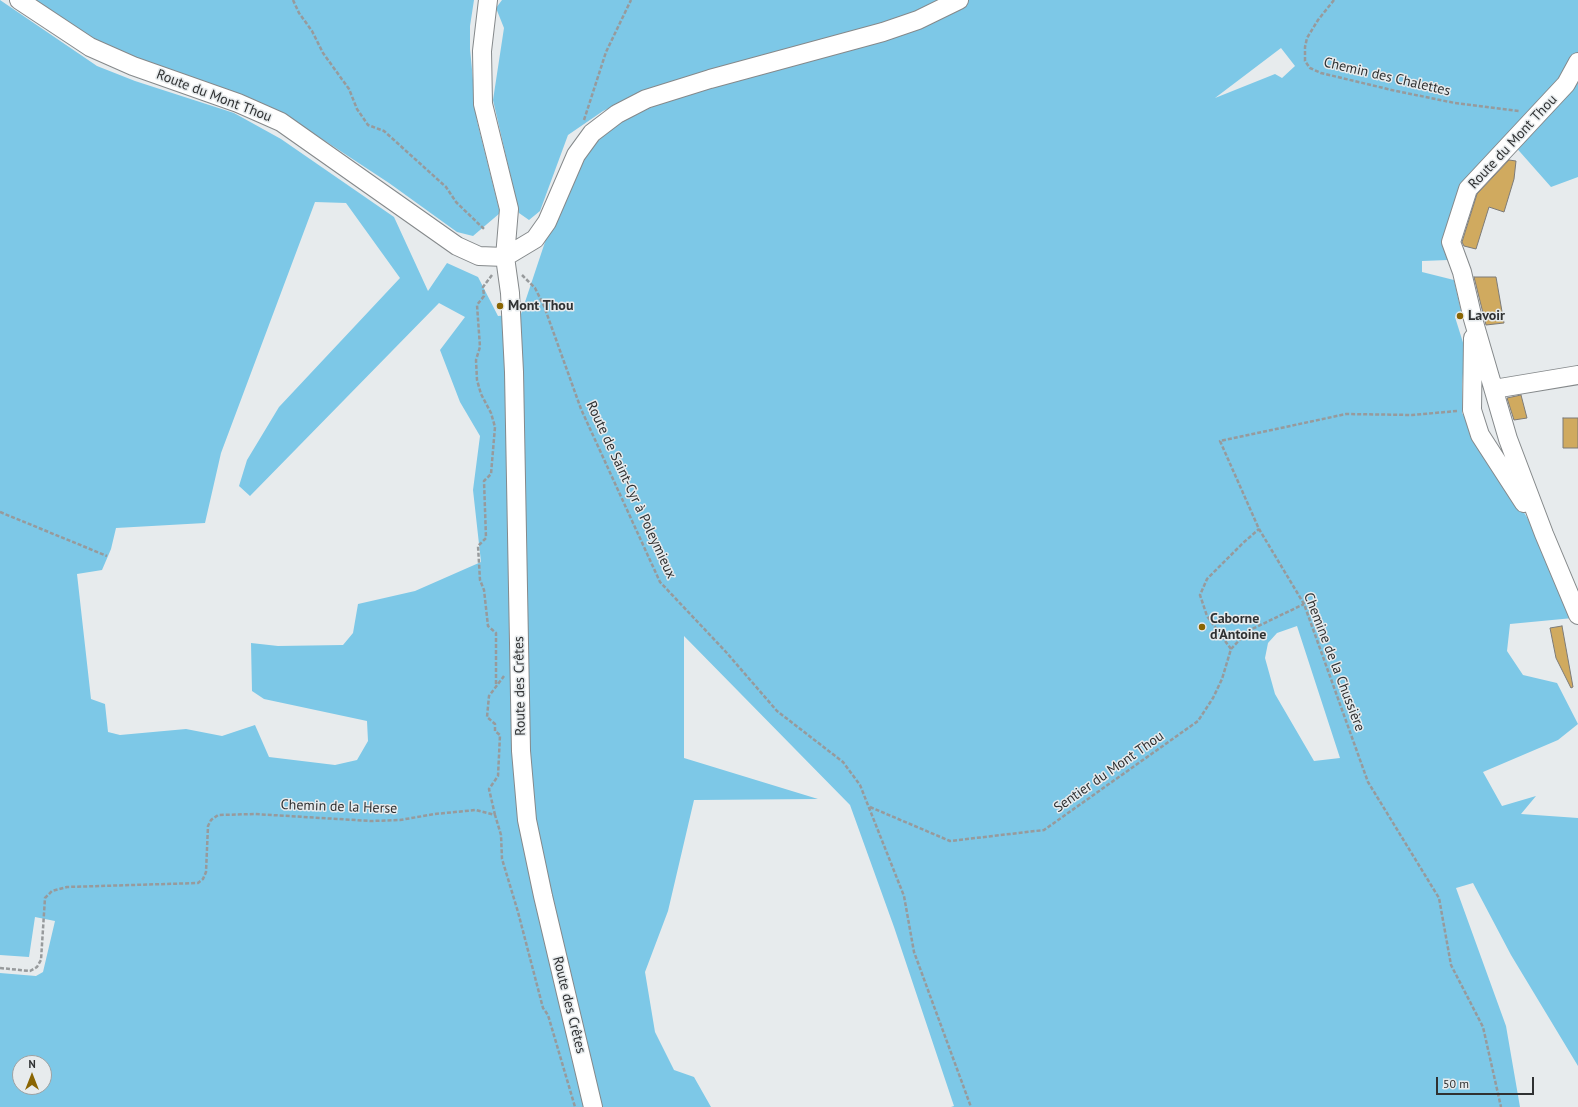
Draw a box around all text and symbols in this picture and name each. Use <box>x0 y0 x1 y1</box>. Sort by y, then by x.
street label: Chemin des Chalettes <box>1322 54 1452 100</box>
street label: Route du Mont Thou <box>154 66 274 126</box>
street label: Route du Mont Thou <box>1465 92 1561 192</box>
place label: Mont Thou <box>508 298 573 314</box>
marker: Mont Thou <box>495 301 505 311</box>
place label: Lavoir <box>1468 308 1505 324</box>
marker: Lavoir <box>1455 311 1465 321</box>
street label: Route de Saint-Cyr à Poleymieux <box>582 399 680 581</box>
street label: Chemine de la Chussière <box>1300 590 1368 734</box>
place label: Caborne d'Antoine <box>1210 611 1266 644</box>
marker: Caborne d'Antoine <box>1197 622 1207 632</box>
street label: Route des Crêtes <box>511 636 529 736</box>
street label: Sentier du Mont Thou <box>1051 728 1167 816</box>
street label: Chemin de la Herse <box>280 797 398 817</box>
street label: Route des Crêtes <box>549 955 589 1055</box>
north arrow <box>12 1055 52 1095</box>
text: N <box>28 1057 36 1071</box>
scale bar <box>1438 1069 1536 1095</box>
text: 50 m <box>1443 1076 1469 1091</box>

